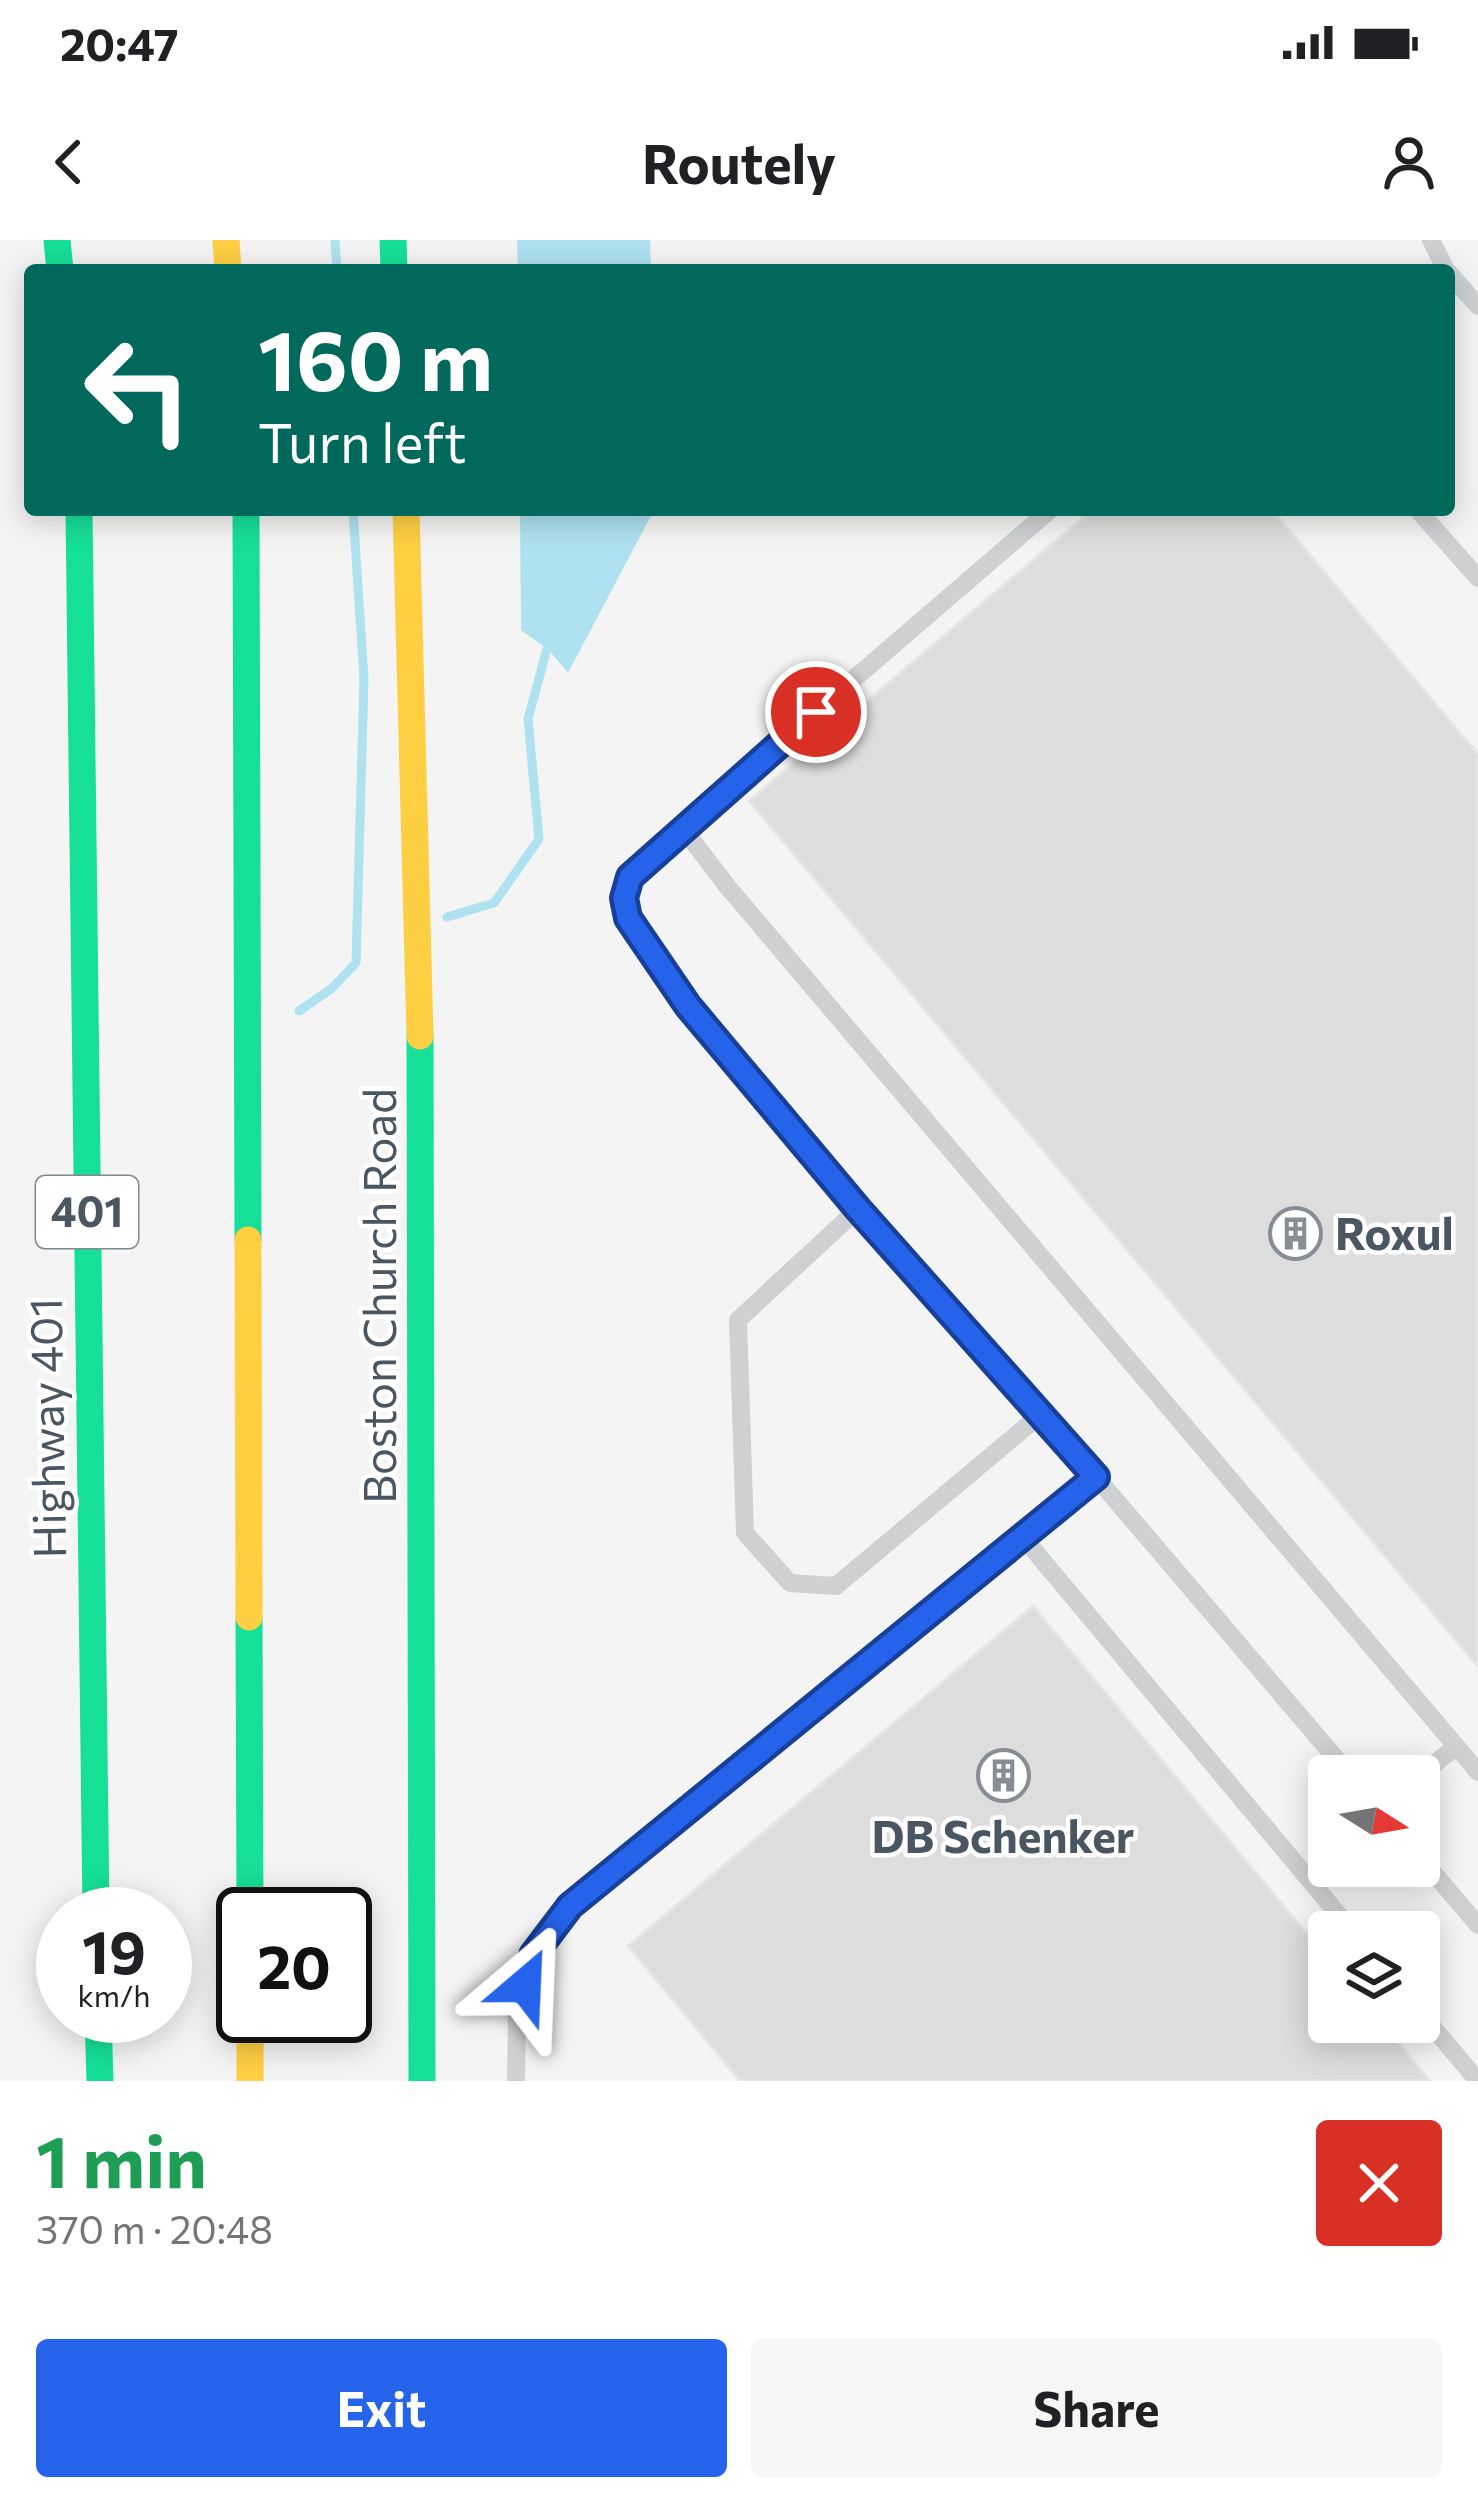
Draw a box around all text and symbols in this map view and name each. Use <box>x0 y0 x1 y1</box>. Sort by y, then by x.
text: 20:47 <box>60 15 179 70</box>
icon: back <box>36 129 102 195</box>
text: Routely <box>642 129 836 195</box>
icon: person <box>1376 129 1442 195</box>
text: 160 m <box>258 306 493 408</box>
icon: left <box>60 312 216 468</box>
text: Turn left <box>258 408 466 474</box>
pin <box>765 661 867 763</box>
icon: arrive <box>783 679 849 745</box>
street label: Boston Church Road <box>350 1088 405 1504</box>
road number: 401 <box>36 1176 138 1248</box>
place label: Roxul <box>1335 1204 1454 1259</box>
building icon: Roxul <box>1268 1206 1324 1262</box>
street label: Highway 401 <box>16 1297 75 1559</box>
building icon: DB Schenker <box>975 1748 1031 1804</box>
north arrow <box>1308 1755 1440 1887</box>
map controls <box>1308 1755 1440 2043</box>
place label: DB Schenker <box>872 1807 1134 1862</box>
speed limit sign: 20 <box>216 1887 372 2043</box>
button: layers <box>1308 1911 1440 2043</box>
text: 19 <box>82 1913 146 1986</box>
position arrow <box>462 1922 588 2048</box>
text: km/h <box>78 1976 150 2013</box>
text: 1 min <box>36 2115 207 2203</box>
button: close <box>1316 2120 1442 2246</box>
text: 370 m · 20:48 <box>36 2204 273 2252</box>
button: Exit <box>36 2339 727 2477</box>
button: Share <box>751 2339 1442 2477</box>

